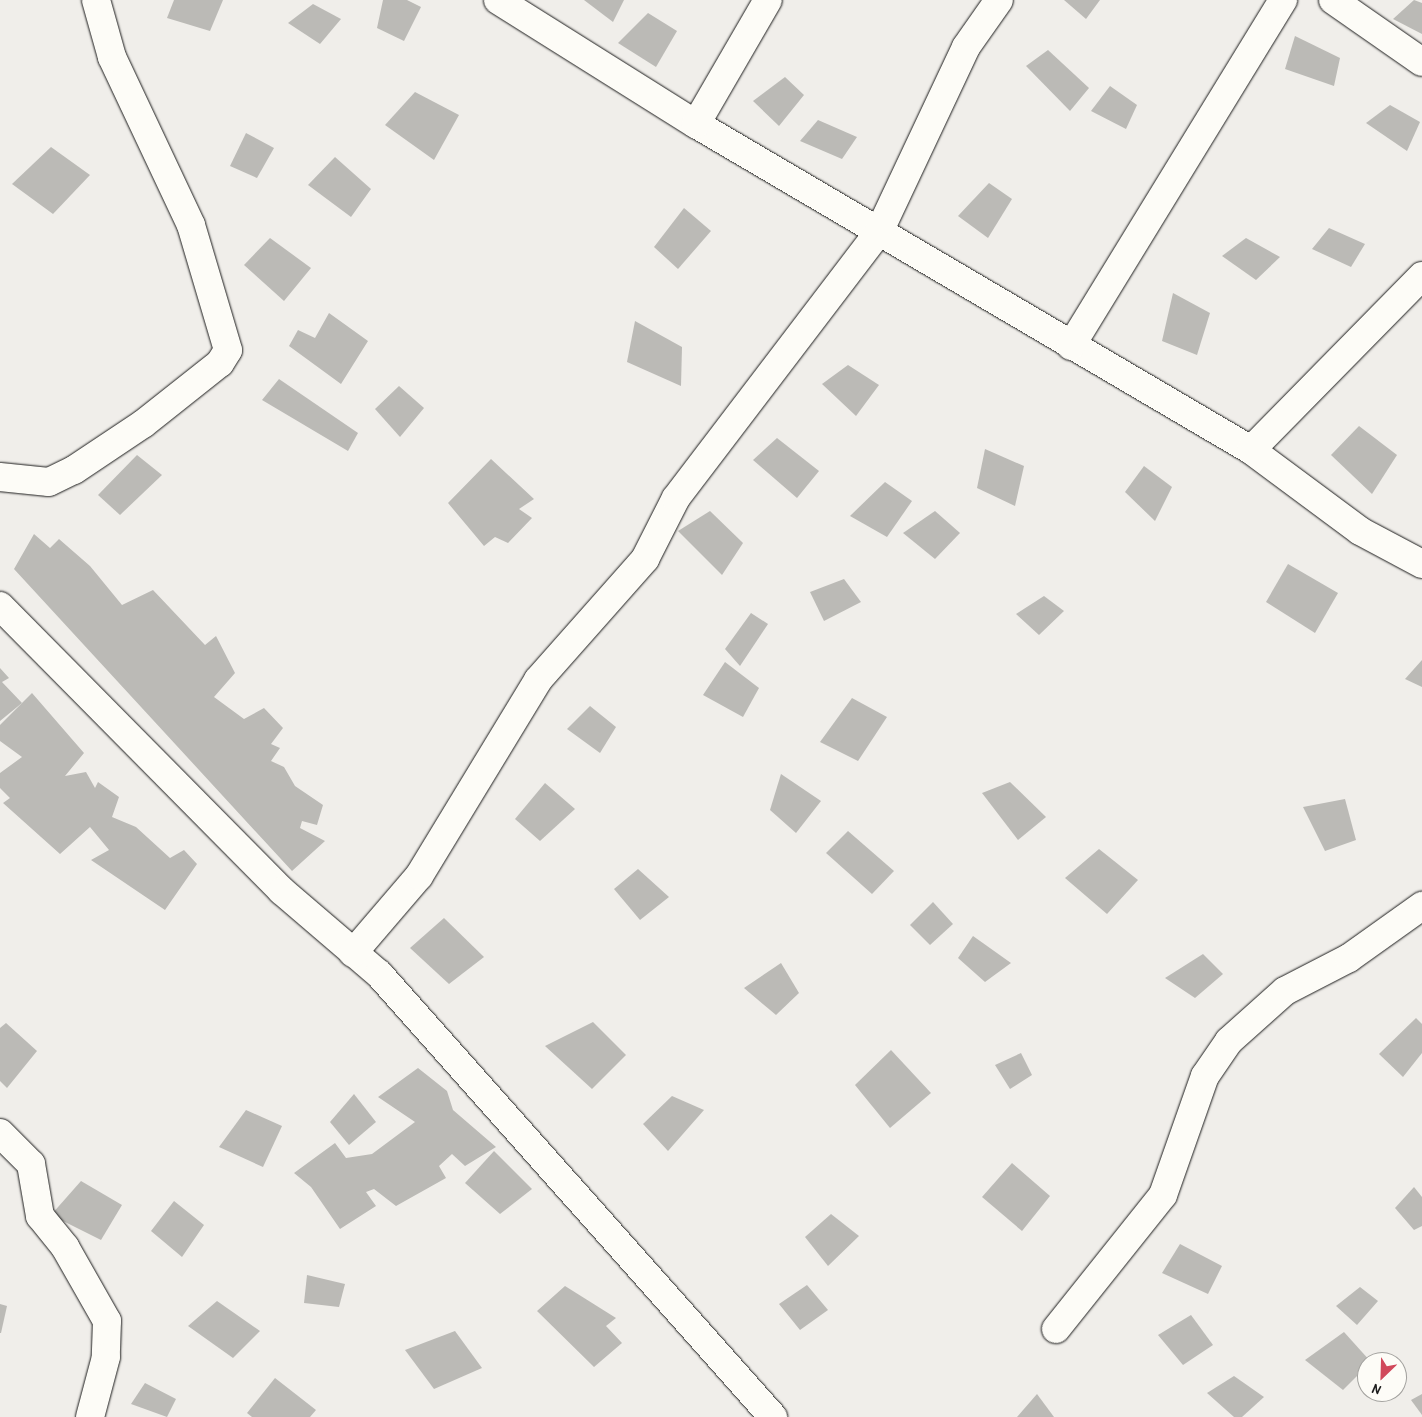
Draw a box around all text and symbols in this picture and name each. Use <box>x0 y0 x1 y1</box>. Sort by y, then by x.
north arrow <box>1357 1352 1407 1402</box>
text: N <box>1369 1380 1383 1400</box>

